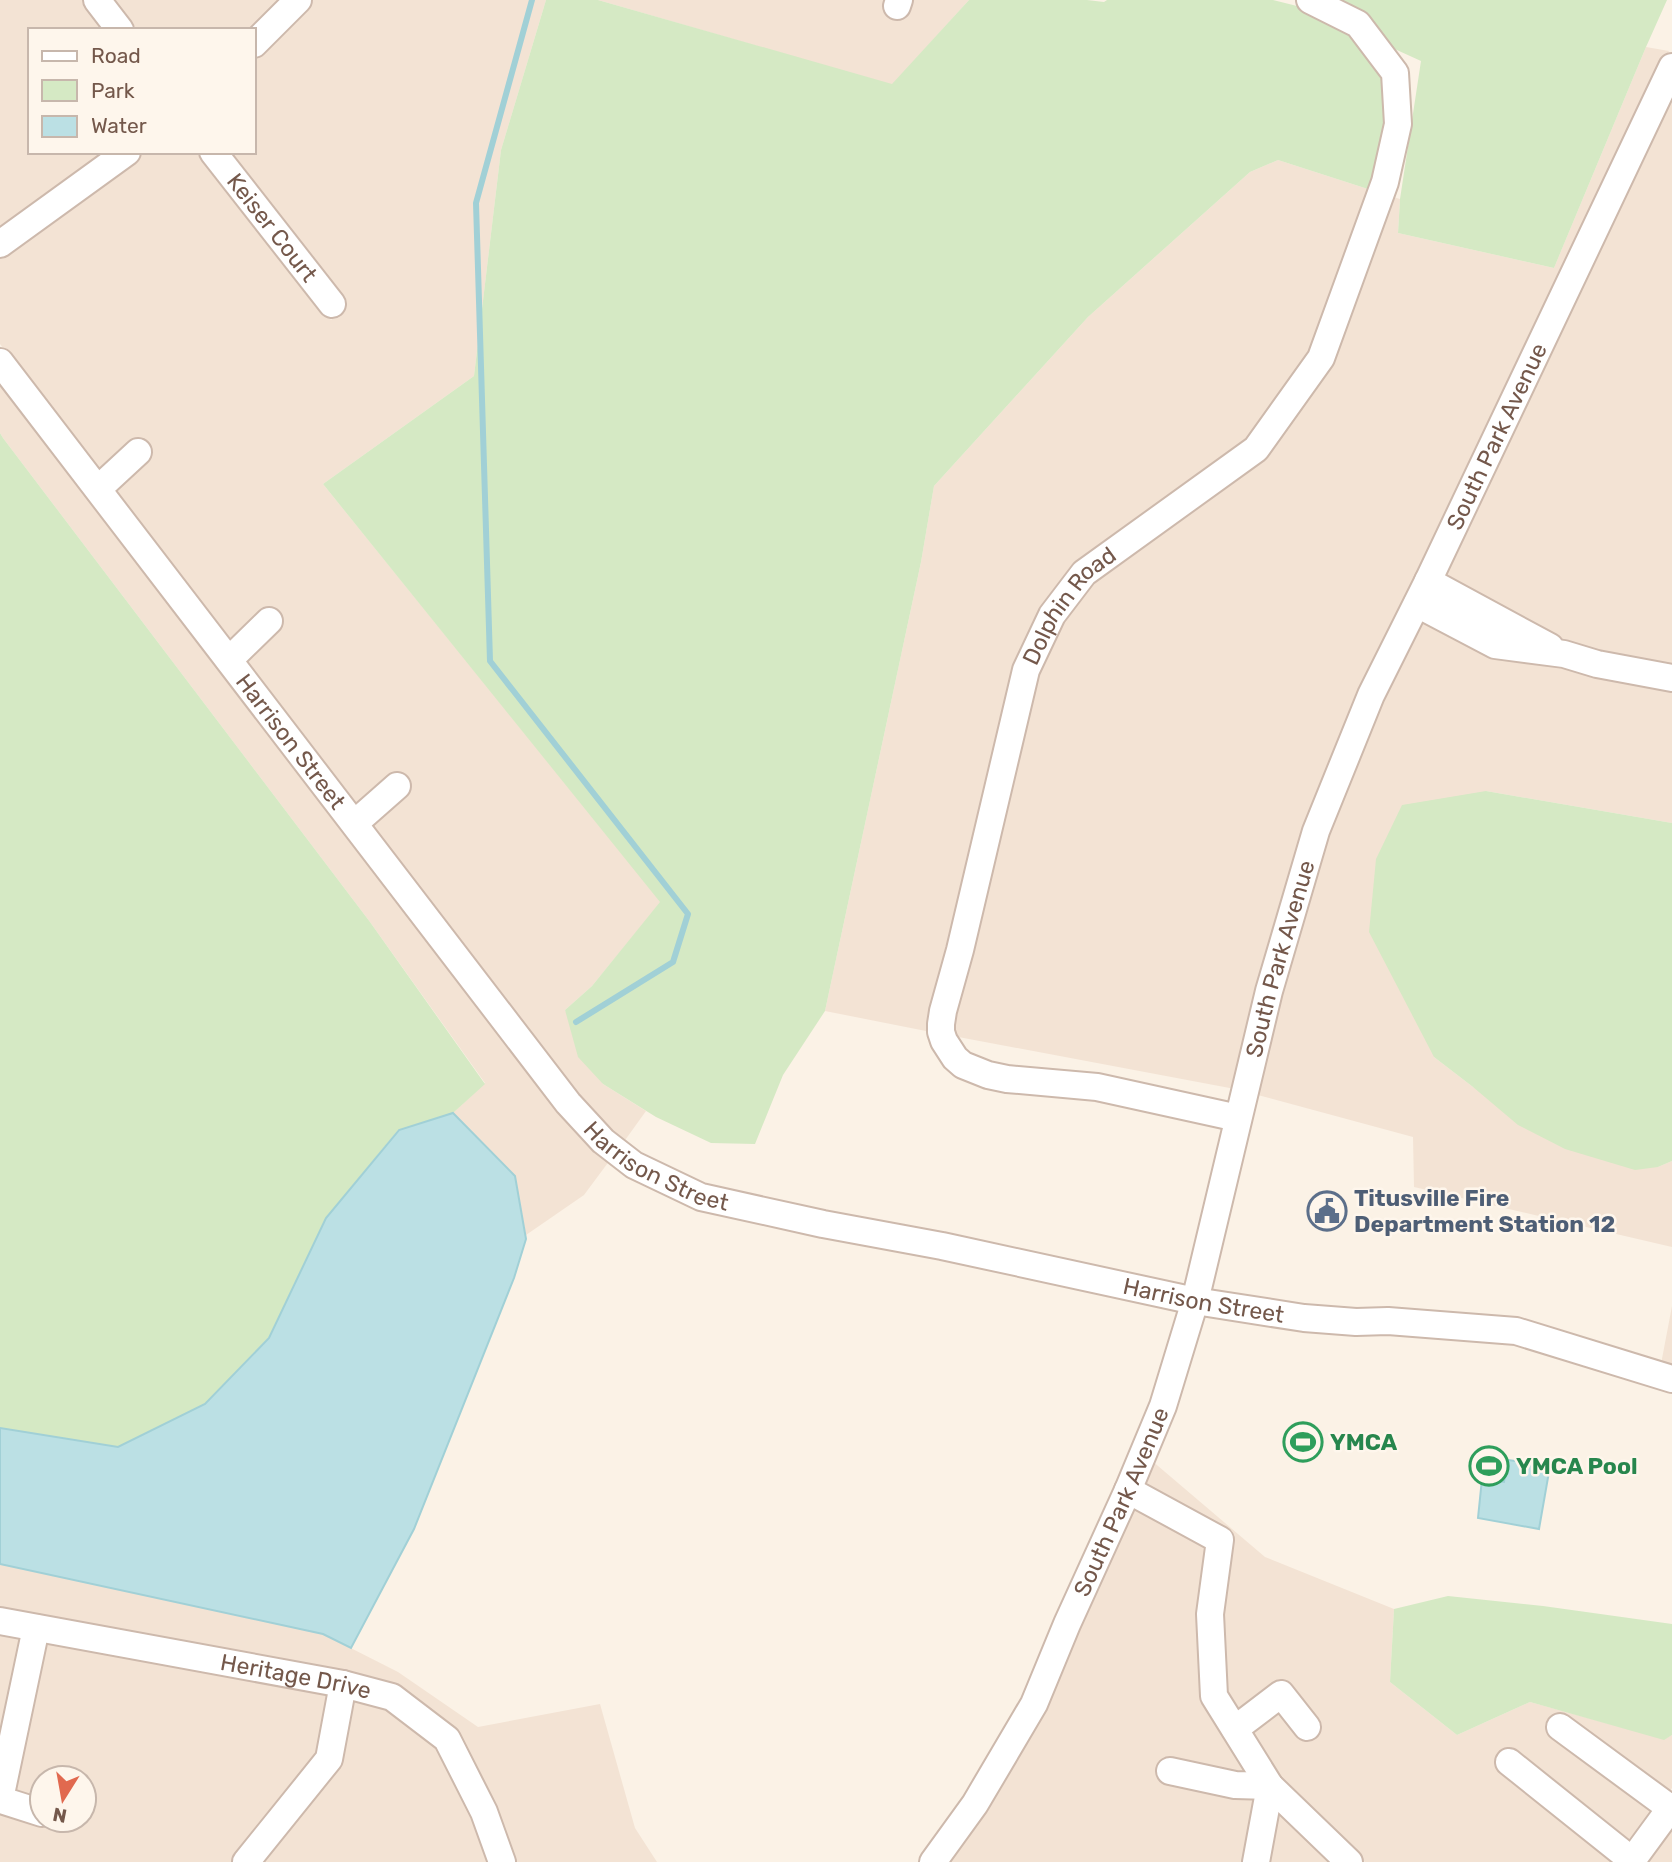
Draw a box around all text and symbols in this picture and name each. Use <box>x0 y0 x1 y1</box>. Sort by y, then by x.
legend <box>28 28 256 154</box>
text: Road <box>91 43 141 68</box>
text: Park <box>91 78 135 103</box>
text: Water <box>91 113 147 138</box>
street label: Keiser Court <box>221 168 323 287</box>
street label: South Park Avenue <box>1440 339 1553 534</box>
street label: Dolphin Road <box>1016 541 1121 669</box>
street label: Harrison Street <box>230 668 352 815</box>
street label: South Park Avenue <box>1240 857 1321 1060</box>
street label: Harrison Street <box>578 1115 731 1217</box>
place label: Titusville Fire Department Station 12 <box>1354 1184 1615 1238</box>
public building icon: Titusville Fire Department Station 12 <box>1306 1190 1348 1232</box>
street label: Harrison Street <box>1120 1272 1286 1329</box>
street label: South Park Avenue <box>1068 1403 1175 1601</box>
sports icon: YMCA <box>1282 1421 1324 1463</box>
place label: YMCA <box>1330 1428 1398 1456</box>
sports icon: YMCA Pool <box>1468 1445 1510 1487</box>
place label: YMCA Pool <box>1516 1452 1638 1480</box>
street label: Heritage Drive <box>218 1648 374 1705</box>
north arrow <box>28 1764 98 1834</box>
text: N <box>51 1803 69 1828</box>

